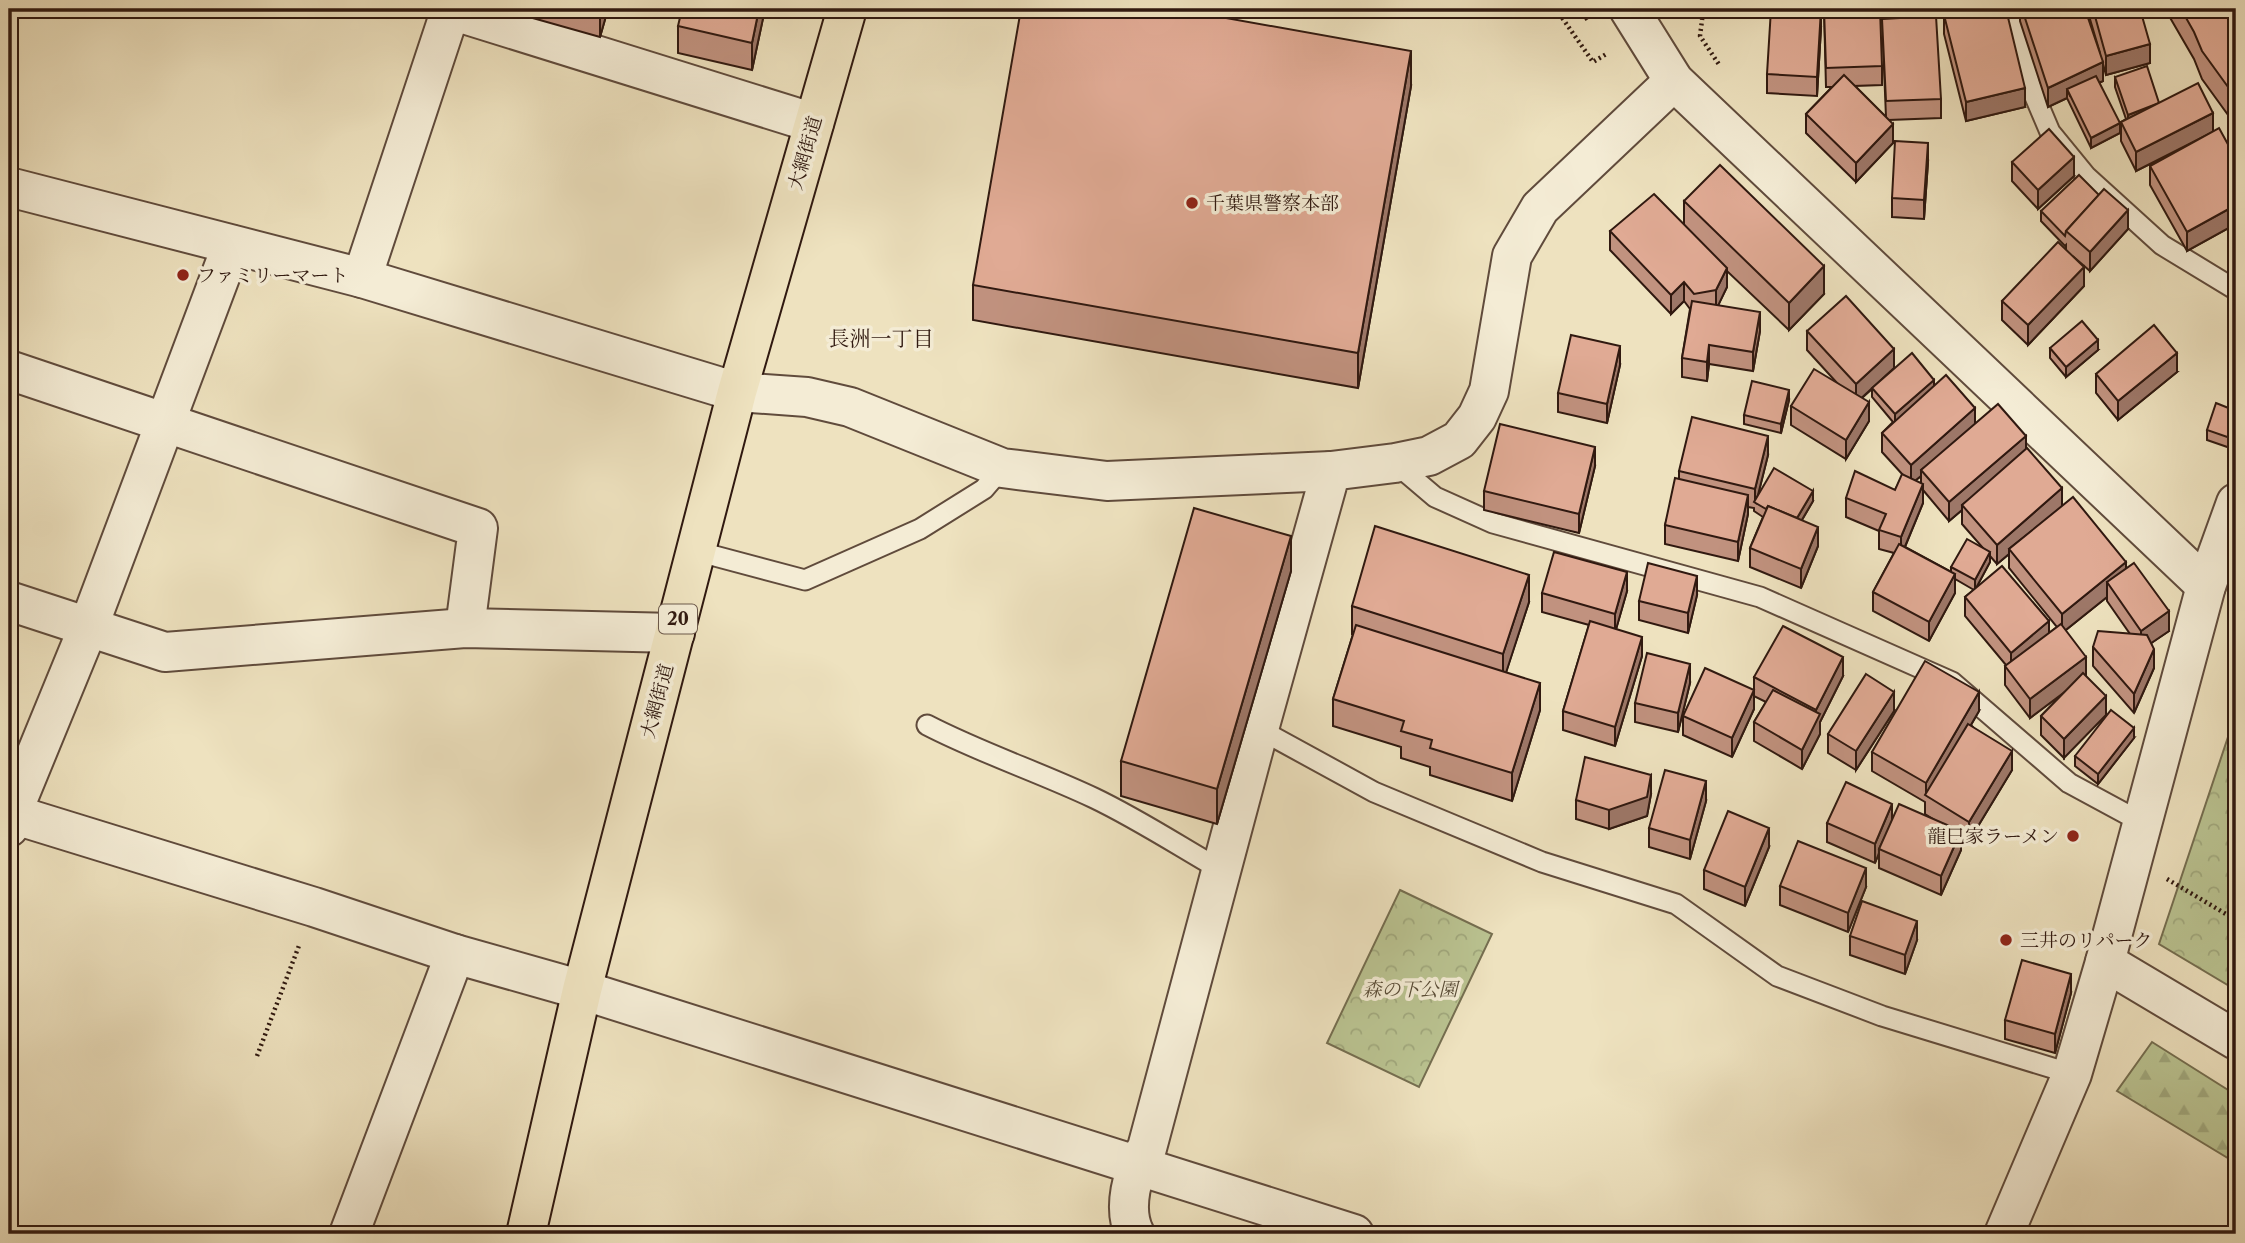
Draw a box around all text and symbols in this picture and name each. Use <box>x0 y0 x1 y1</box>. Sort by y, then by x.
street label: 大網街道 <box>783 113 827 193</box>
place label: 千葉県警察本部 <box>1206 192 1339 215</box>
marker: 千葉県警察本部 <box>1184 195 1200 211</box>
place label: ファミリーマート <box>197 264 349 287</box>
marker: ファミリーマート <box>175 267 191 283</box>
district label: 長洲一丁目 <box>829 326 934 351</box>
road number: 20 <box>659 604 697 634</box>
street label: 大網街道 <box>636 661 678 741</box>
place label: 龍巳家ラーメン <box>1927 825 2059 848</box>
marker: 龍巳家ラーメン <box>2065 828 2081 844</box>
place label: 三井のリパーク <box>2020 929 2152 952</box>
marker: 三井のリパーク <box>1998 932 2014 948</box>
park label: 森の下公園 <box>1362 978 1460 1001</box>

